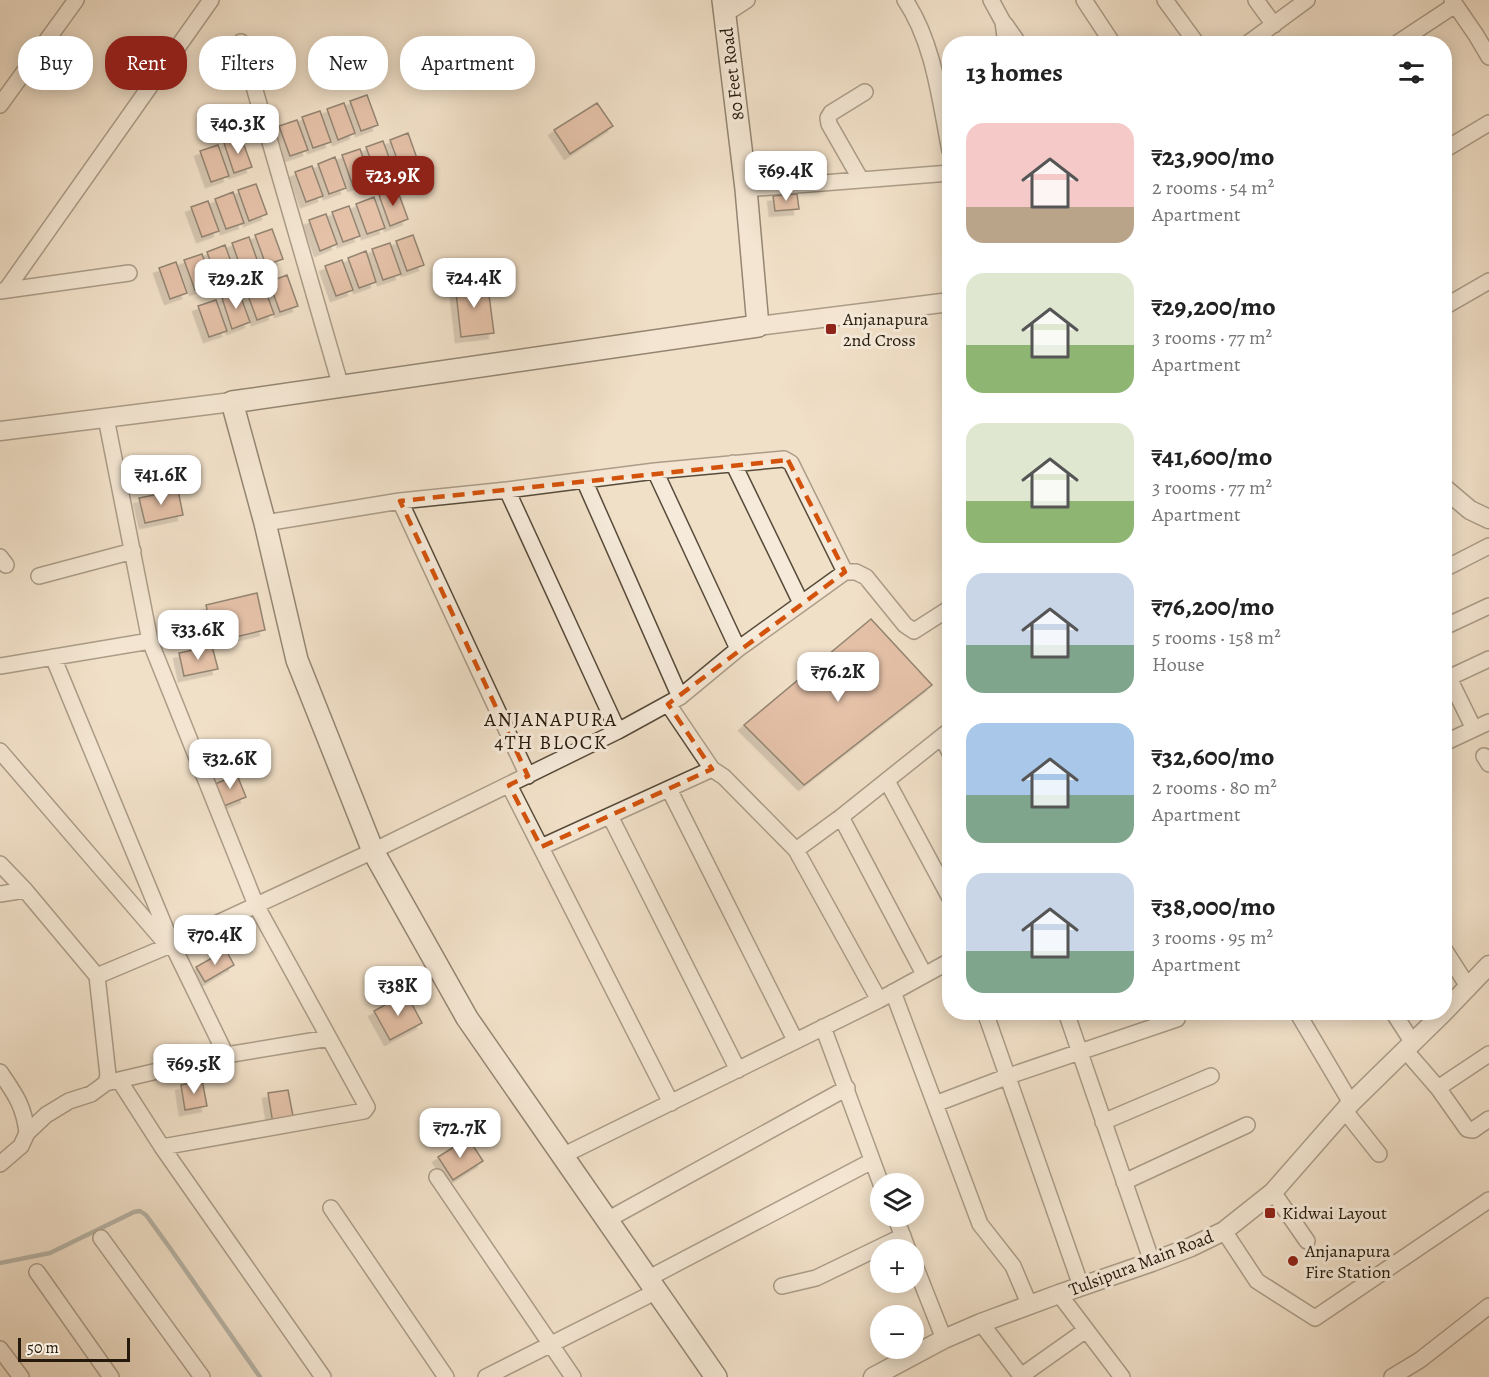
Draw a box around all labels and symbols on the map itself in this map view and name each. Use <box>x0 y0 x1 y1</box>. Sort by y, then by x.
street label: 80 Feet Road <box>714 26 750 122</box>
pin: ₹40.3K <box>189 104 287 155</box>
pin: ₹69.4K <box>737 151 835 202</box>
pin: ₹23.9K <box>344 156 442 207</box>
pin: ₹24.4K <box>425 258 523 309</box>
pin: ₹29.2K <box>187 259 285 310</box>
place label: Anjanapura 2nd Cross <box>842 307 929 352</box>
marker: Anjanapura 2nd Cross <box>824 322 838 336</box>
pin: ₹41.6K <box>112 455 210 506</box>
pin: ₹33.6K <box>149 610 247 661</box>
pin: ₹76.2K <box>789 652 887 703</box>
district label: ANJANAPURA 4TH BLOCK <box>483 706 618 756</box>
pin: ₹32.6K <box>181 739 279 790</box>
pin: ₹70.4K <box>166 915 264 966</box>
pin: ₹38K <box>362 966 434 1017</box>
pin: ₹69.5K <box>145 1044 243 1095</box>
pin: ₹72.7K <box>411 1108 509 1159</box>
place label: Kidwai Layout <box>1282 1201 1387 1225</box>
marker: Kidwai Layout <box>1263 1206 1277 1220</box>
street label: Tulsipura Main Road <box>1065 1224 1217 1302</box>
place label: Anjanapura Fire Station <box>1304 1239 1391 1284</box>
marker: Anjanapura Fire Station <box>1286 1254 1300 1268</box>
scale bar <box>18 1335 130 1362</box>

